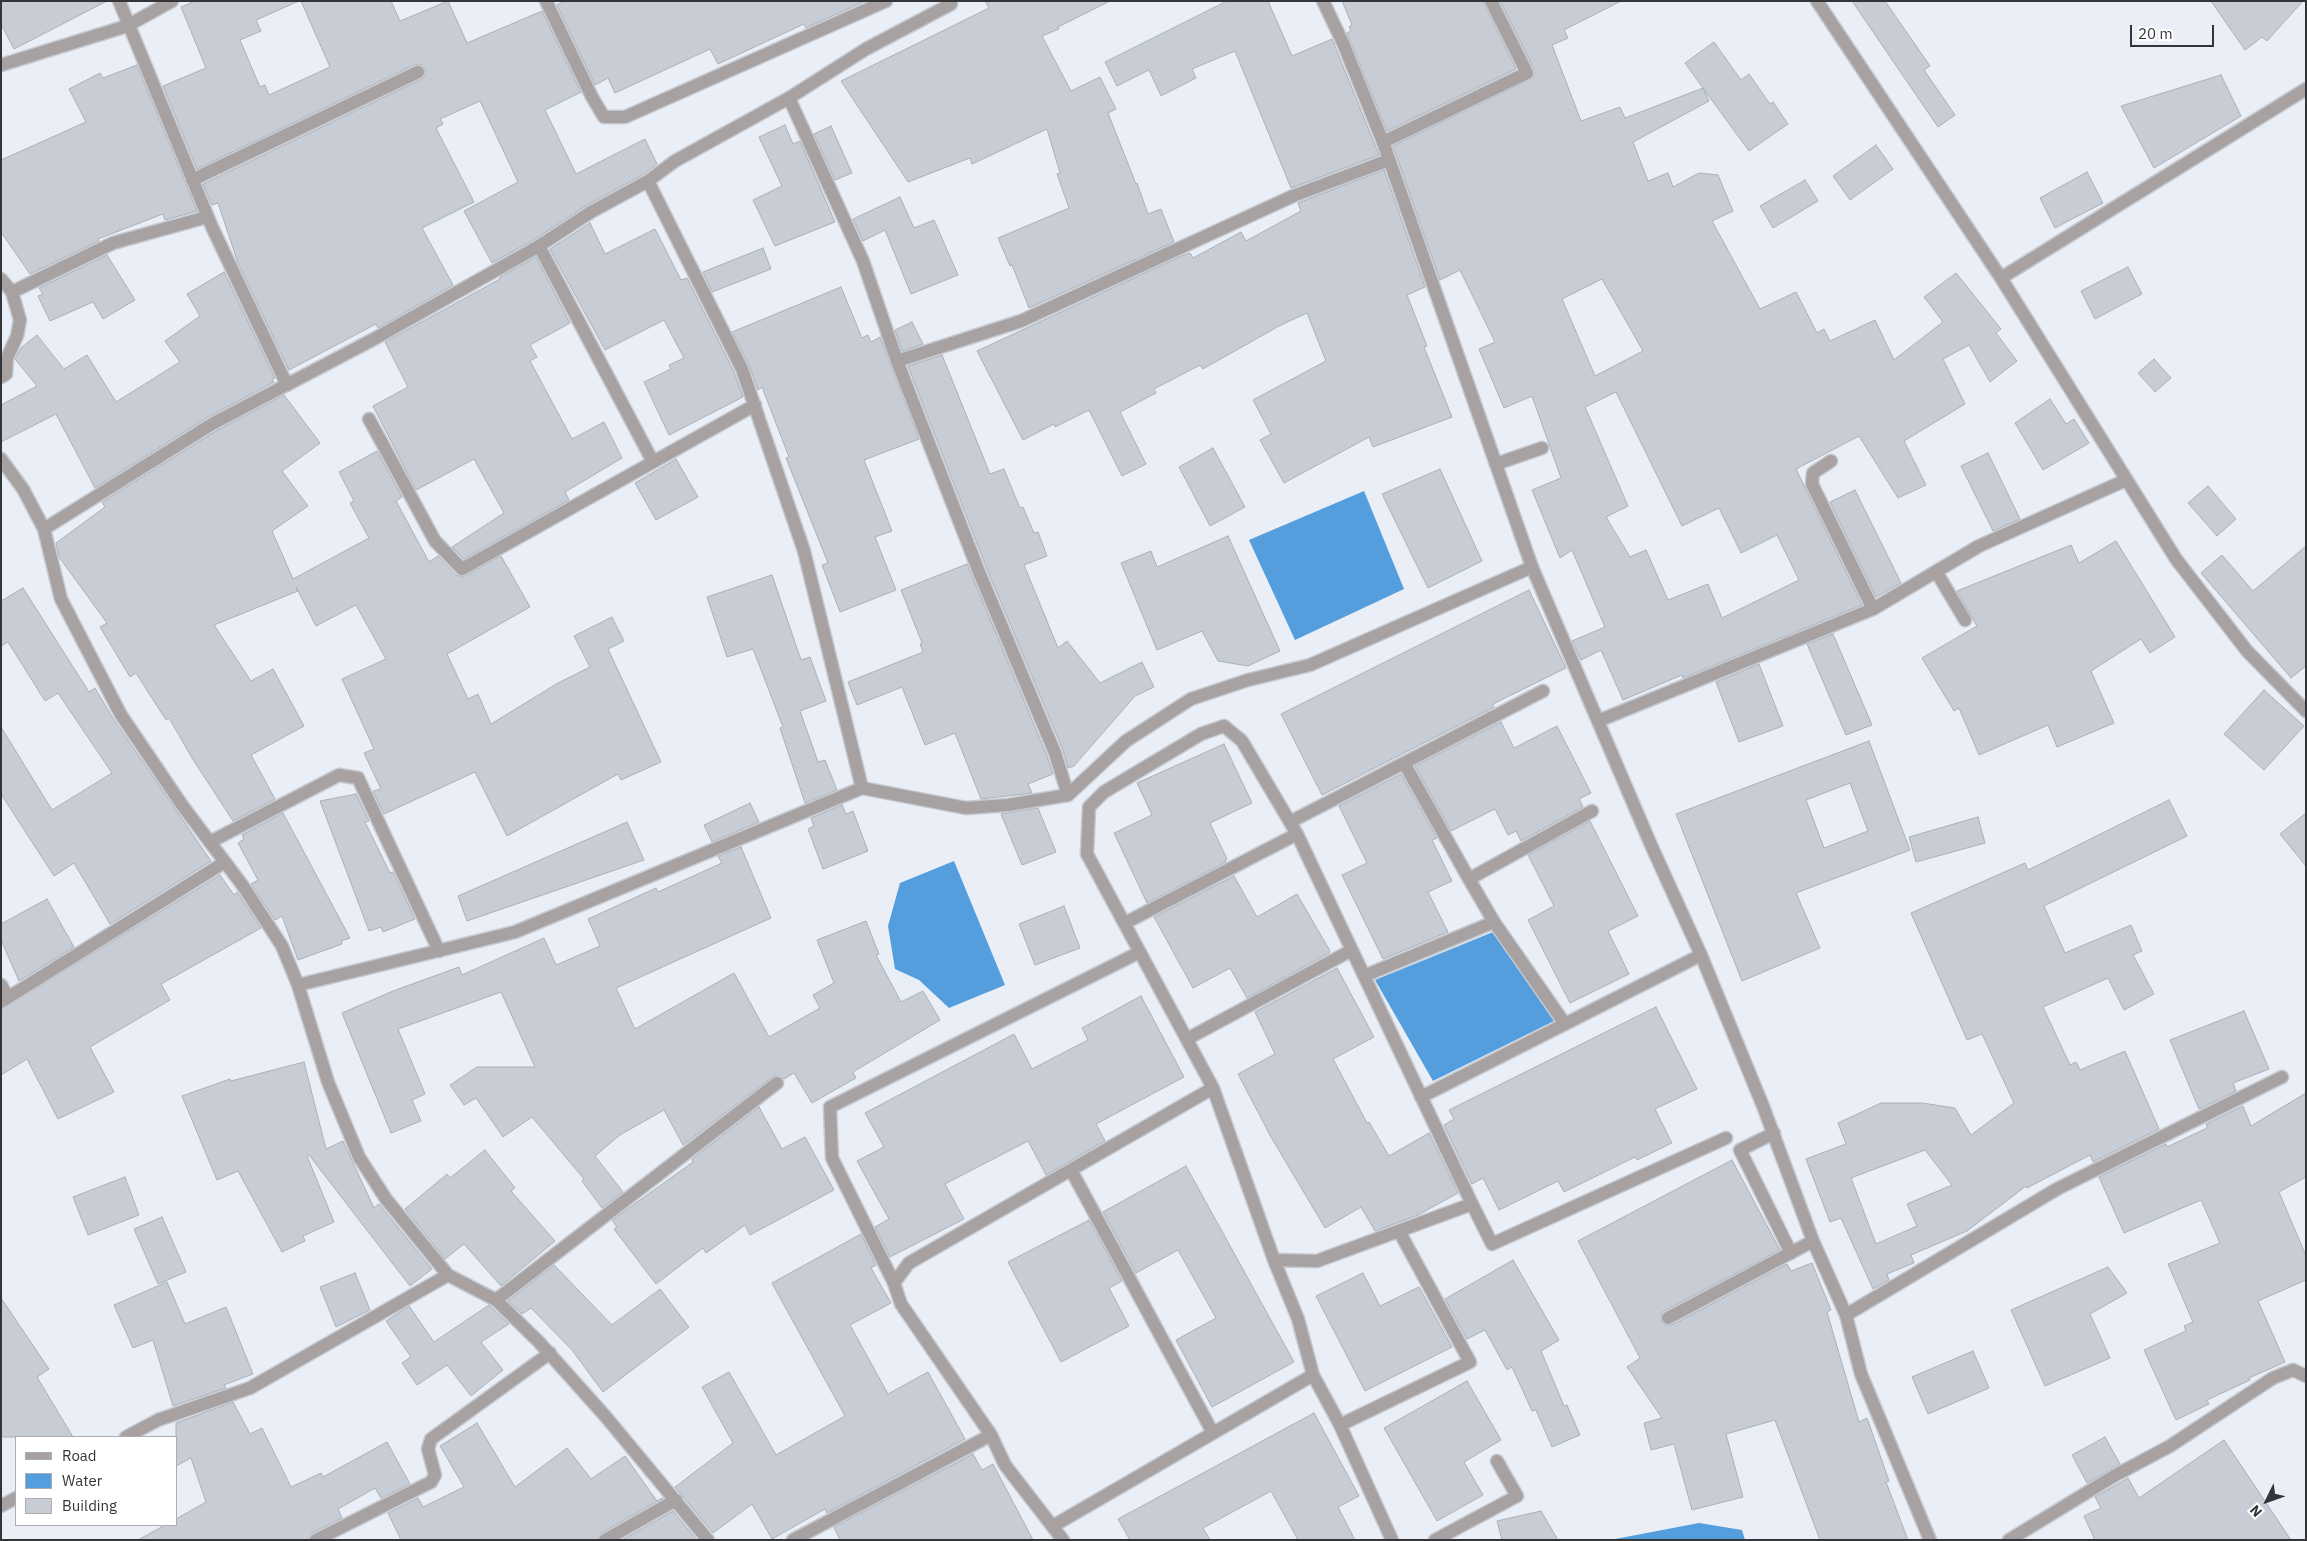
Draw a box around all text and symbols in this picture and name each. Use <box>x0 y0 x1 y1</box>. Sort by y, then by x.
scale bar <box>2132 15 2216 47</box>
text: 20 m <box>2138 24 2173 43</box>
legend <box>15 1436 178 1526</box>
text: Road <box>62 1446 97 1465</box>
text: Water <box>62 1471 102 1490</box>
north arrow <box>2242 1476 2292 1526</box>
text: Building <box>62 1496 117 1515</box>
text: N <box>2246 1501 2266 1521</box>

